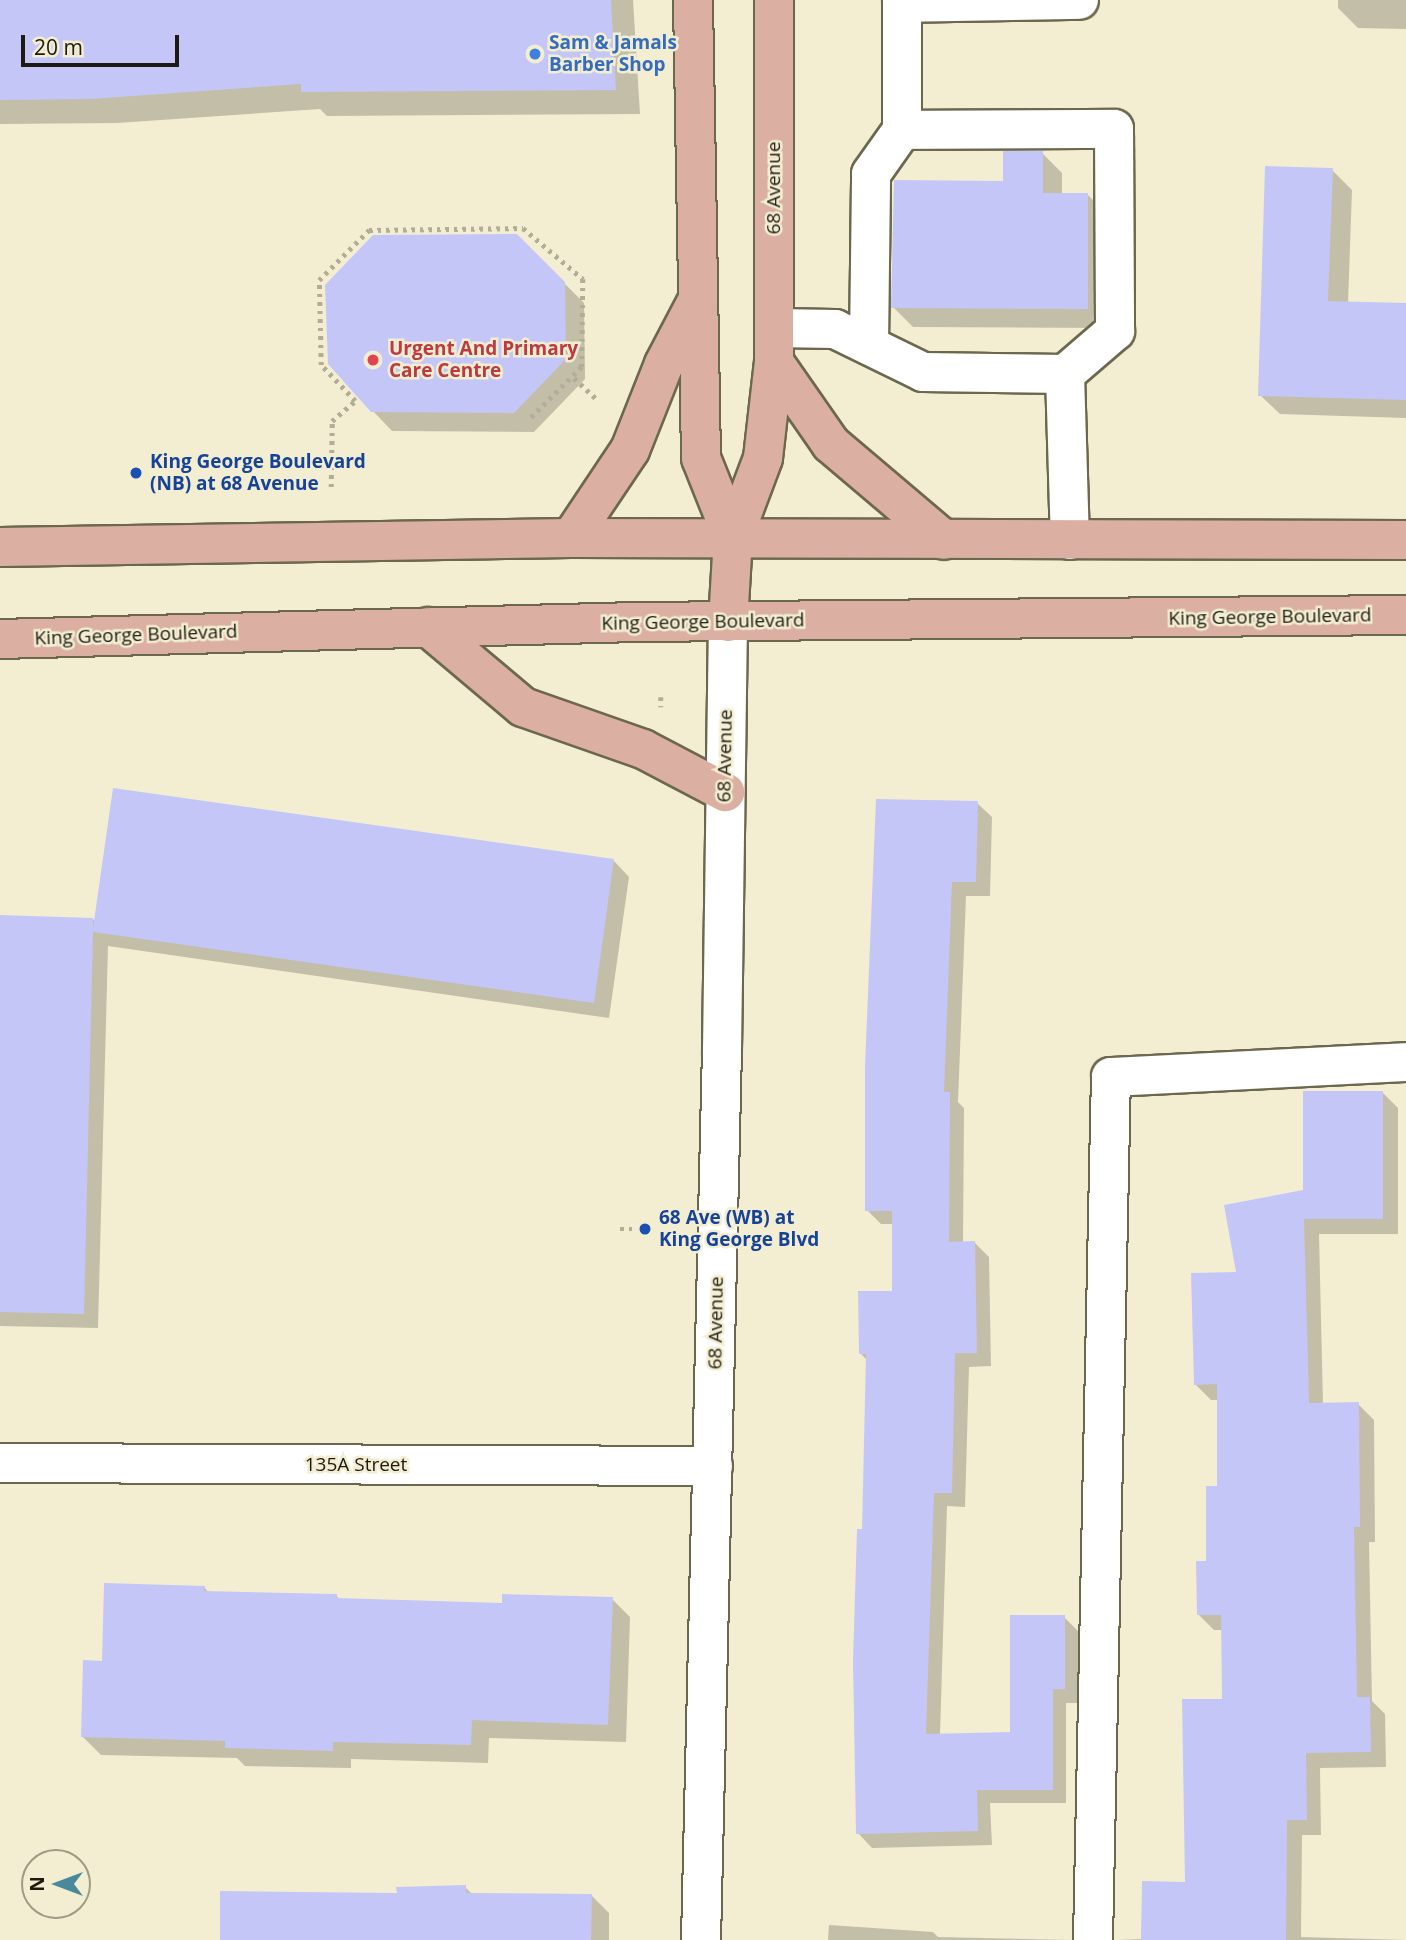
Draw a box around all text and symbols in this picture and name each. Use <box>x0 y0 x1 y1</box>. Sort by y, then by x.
scale bar <box>24 21 182 65</box>
place label: Sam & Jamals Barber Shop <box>549 32 677 76</box>
text: 20 m <box>34 33 83 61</box>
marker: Sam & Jamals Barber Shop <box>527 46 543 62</box>
street label: 68 Avenue <box>763 142 785 234</box>
place label: Urgent And Primary Care Centre <box>389 338 578 382</box>
marker: Urgent And Primary Care Centre <box>363 350 383 370</box>
place label: King George Boulevard (NB) at 68 Avenue <box>150 451 366 495</box>
marker: King George Boulevard (NB) at 68 Avenue <box>128 465 144 481</box>
street label: King George Boulevard <box>1168 604 1372 630</box>
street label: King George Boulevard <box>601 609 805 635</box>
street label: King George Boulevard <box>34 620 238 650</box>
street label: 68 Avenue <box>713 709 737 803</box>
place label: 68 Ave (WB) at King George Blvd <box>659 1207 819 1251</box>
marker: 68 Ave (WB) at King George Blvd <box>637 1221 653 1237</box>
street label: 68 Avenue <box>704 1276 728 1370</box>
street label: 135A Street <box>305 1454 407 1476</box>
north arrow <box>21 1849 91 1919</box>
text: N <box>24 1876 50 1892</box>

